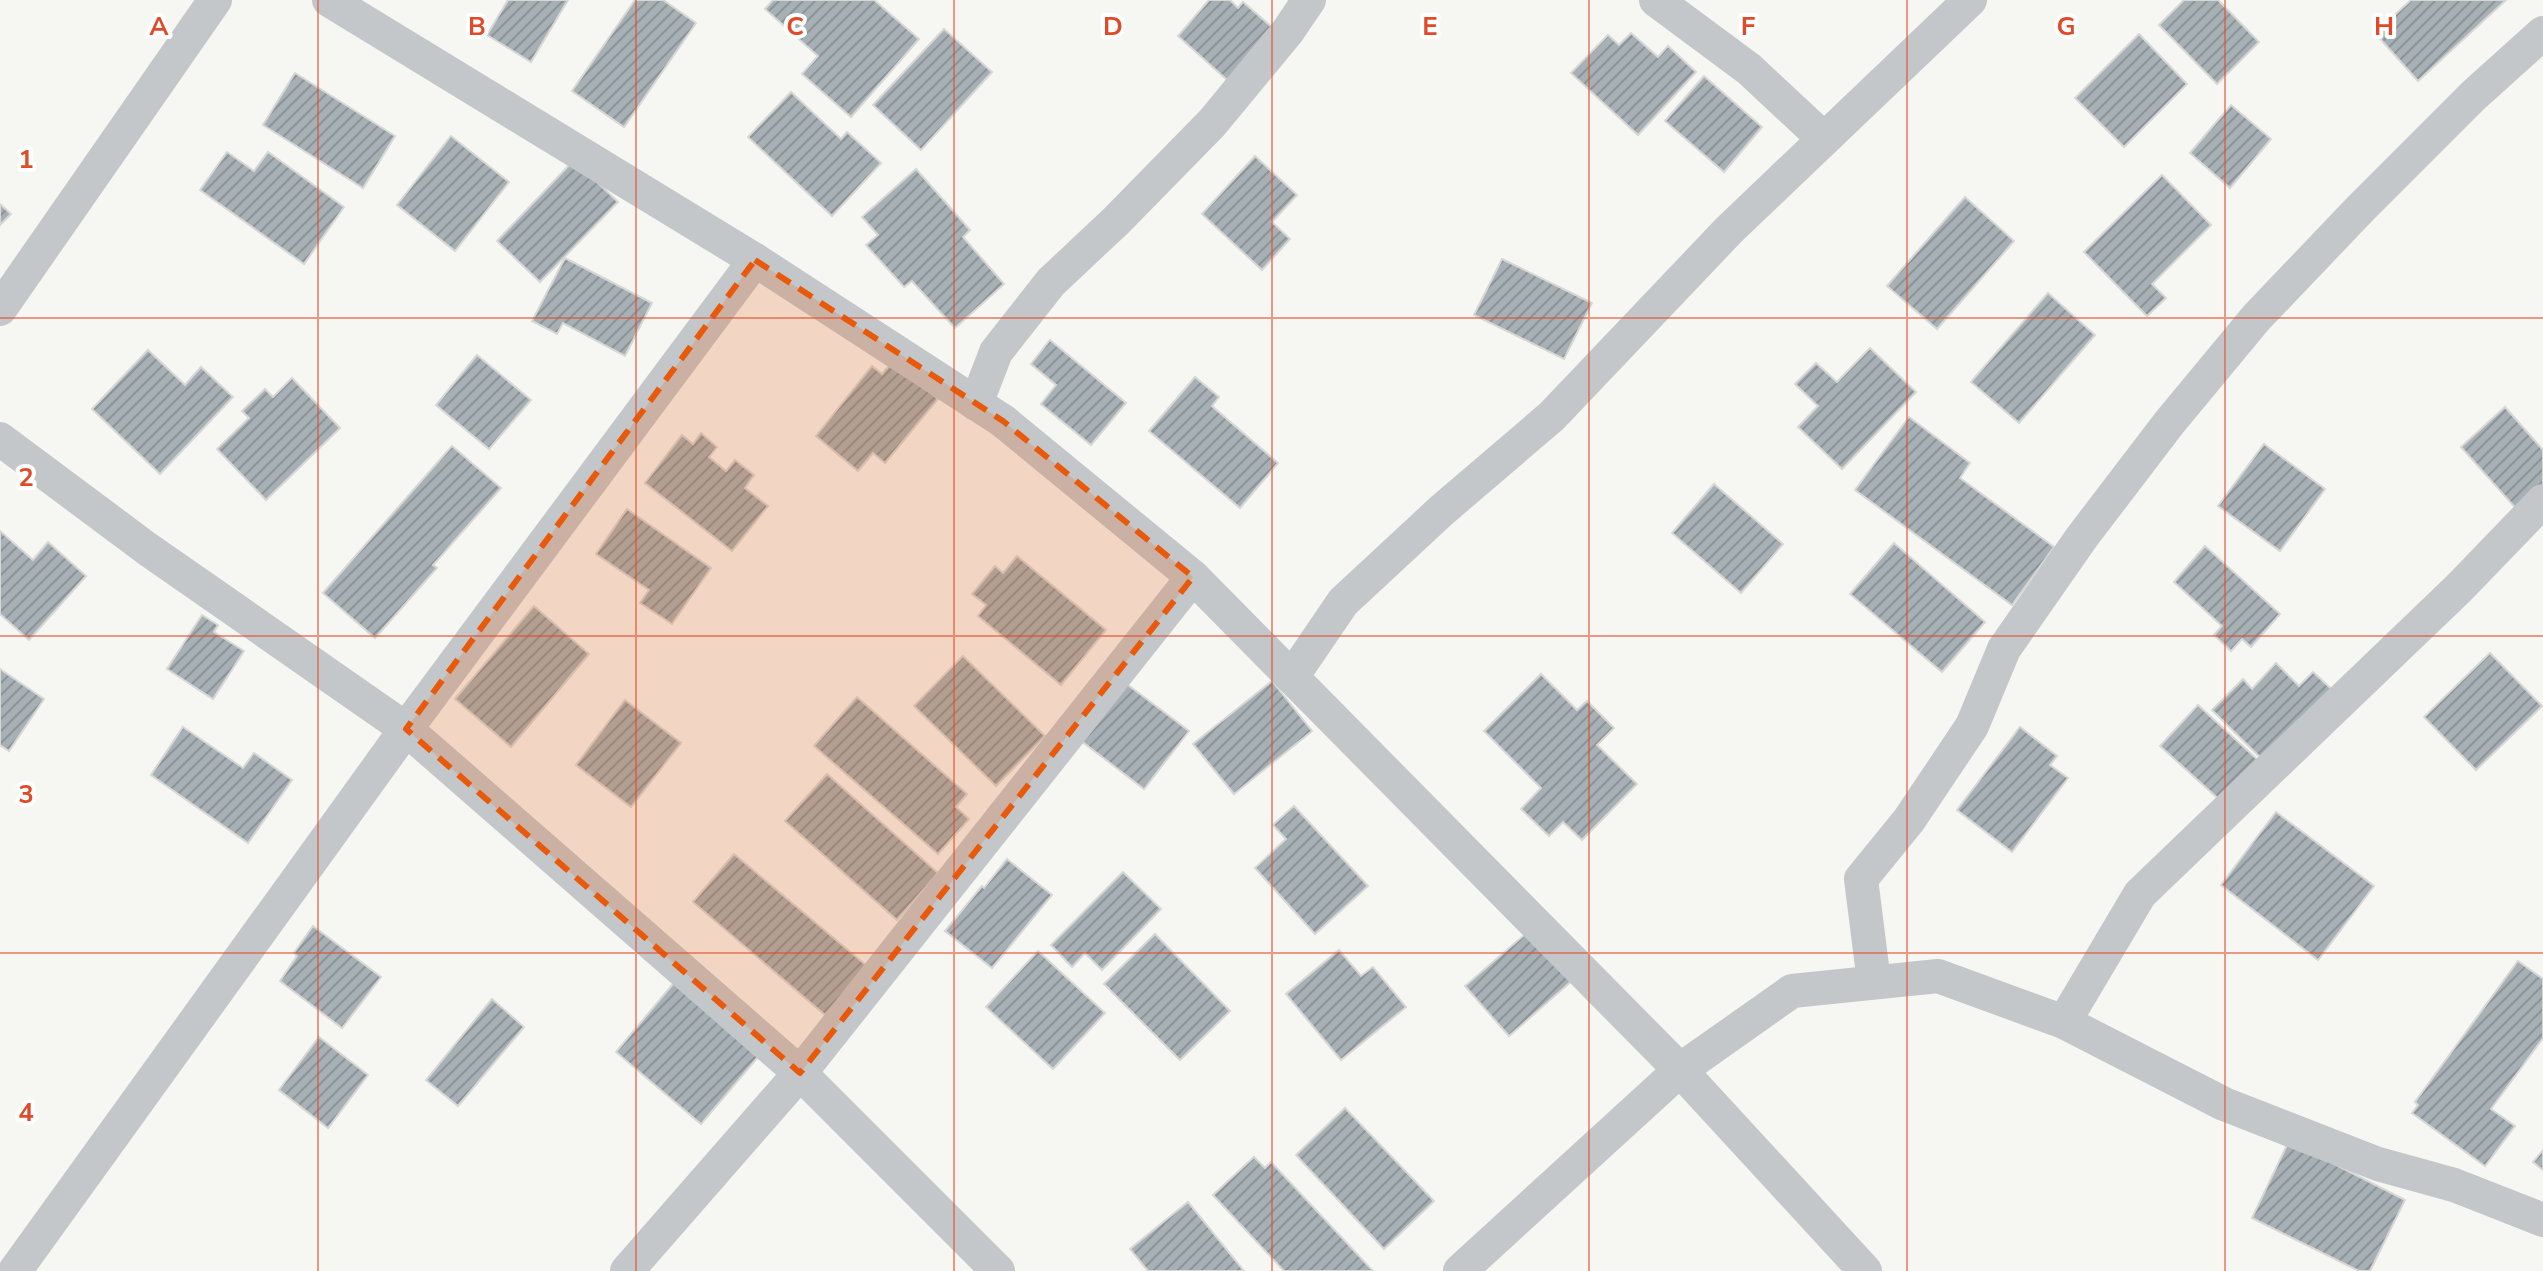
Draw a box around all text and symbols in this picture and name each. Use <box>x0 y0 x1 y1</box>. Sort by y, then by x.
text: A <box>149 9 169 44</box>
text: B <box>468 9 486 44</box>
text: C <box>786 9 804 44</box>
text: D <box>1103 9 1123 44</box>
text: E <box>1422 9 1438 44</box>
text: F <box>1741 9 1755 44</box>
text: G <box>2056 9 2076 44</box>
text: H <box>2374 9 2394 44</box>
text: 1 <box>18 142 34 177</box>
text: 2 <box>18 460 34 495</box>
text: 3 <box>18 777 34 812</box>
text: 4 <box>18 1095 34 1130</box>

